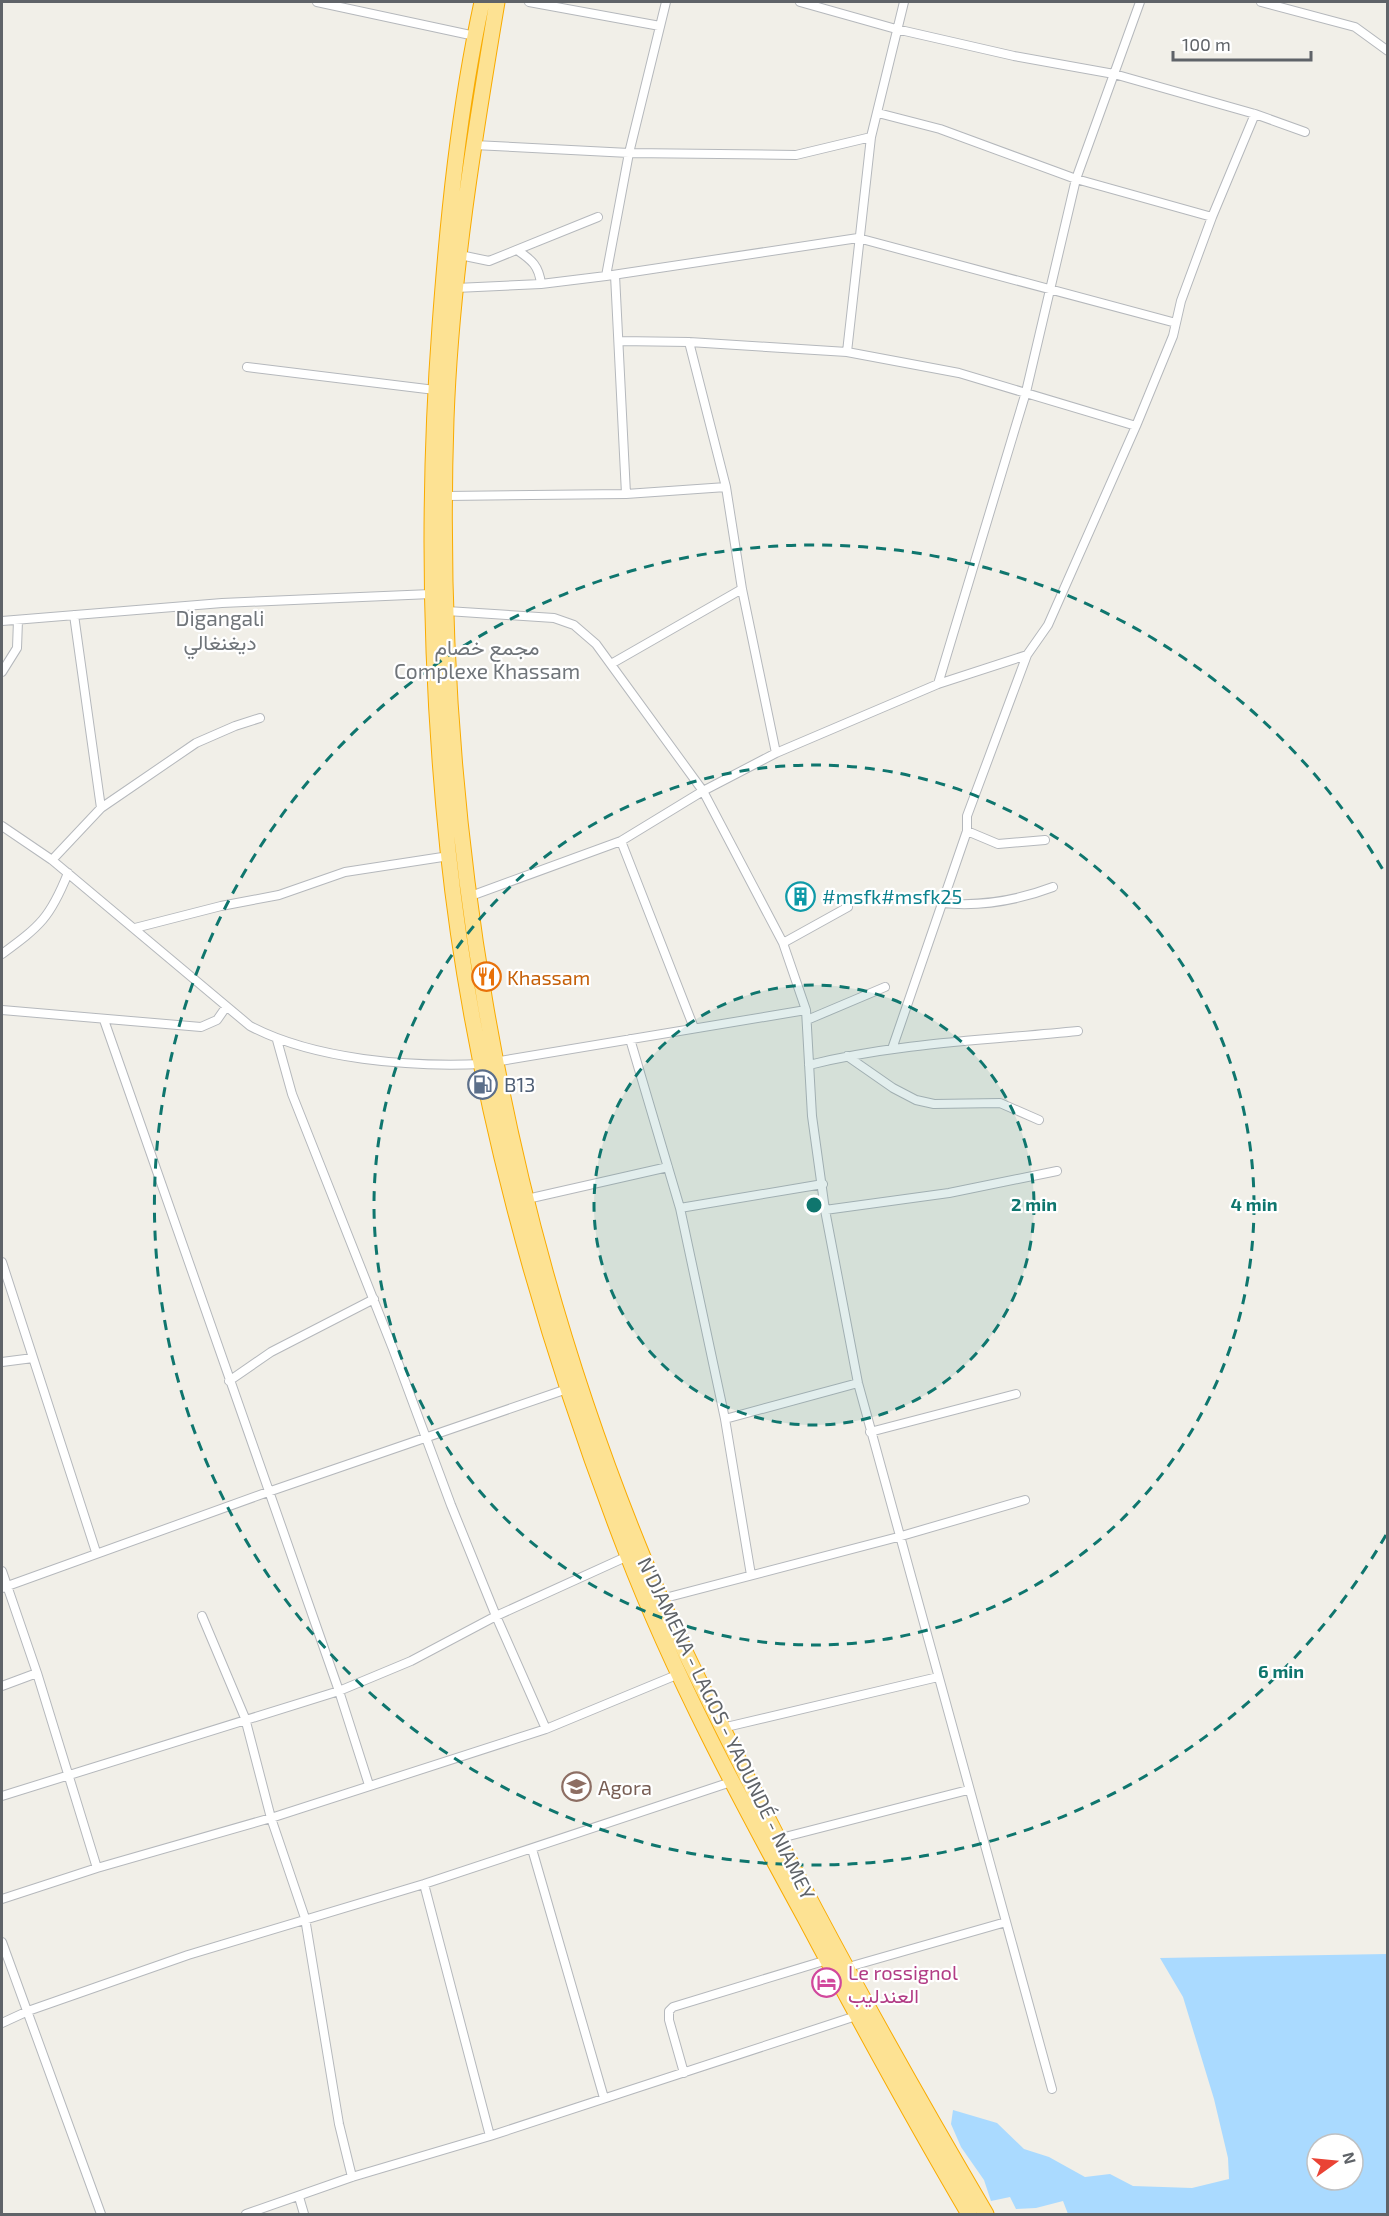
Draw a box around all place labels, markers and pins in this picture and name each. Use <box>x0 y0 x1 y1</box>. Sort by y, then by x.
building icon: #msfk#msfk25 <box>785 880 817 912</box>
place label: #msfk#msfk25 <box>822 884 962 908</box>
restaurant icon: Khassam <box>470 961 502 993</box>
place label: Khassam <box>507 965 590 989</box>
fuel station icon: B13 <box>467 1068 499 1100</box>
place label: B13 <box>504 1072 535 1096</box>
centre of rings <box>804 1195 824 1215</box>
school or university icon: Agora <box>561 1771 593 1803</box>
place label: Agora <box>598 1775 652 1799</box>
place label: Le rossignol العندليب <box>848 1960 958 2008</box>
hotel icon: Le rossignol العندليب <box>811 1967 843 1999</box>

